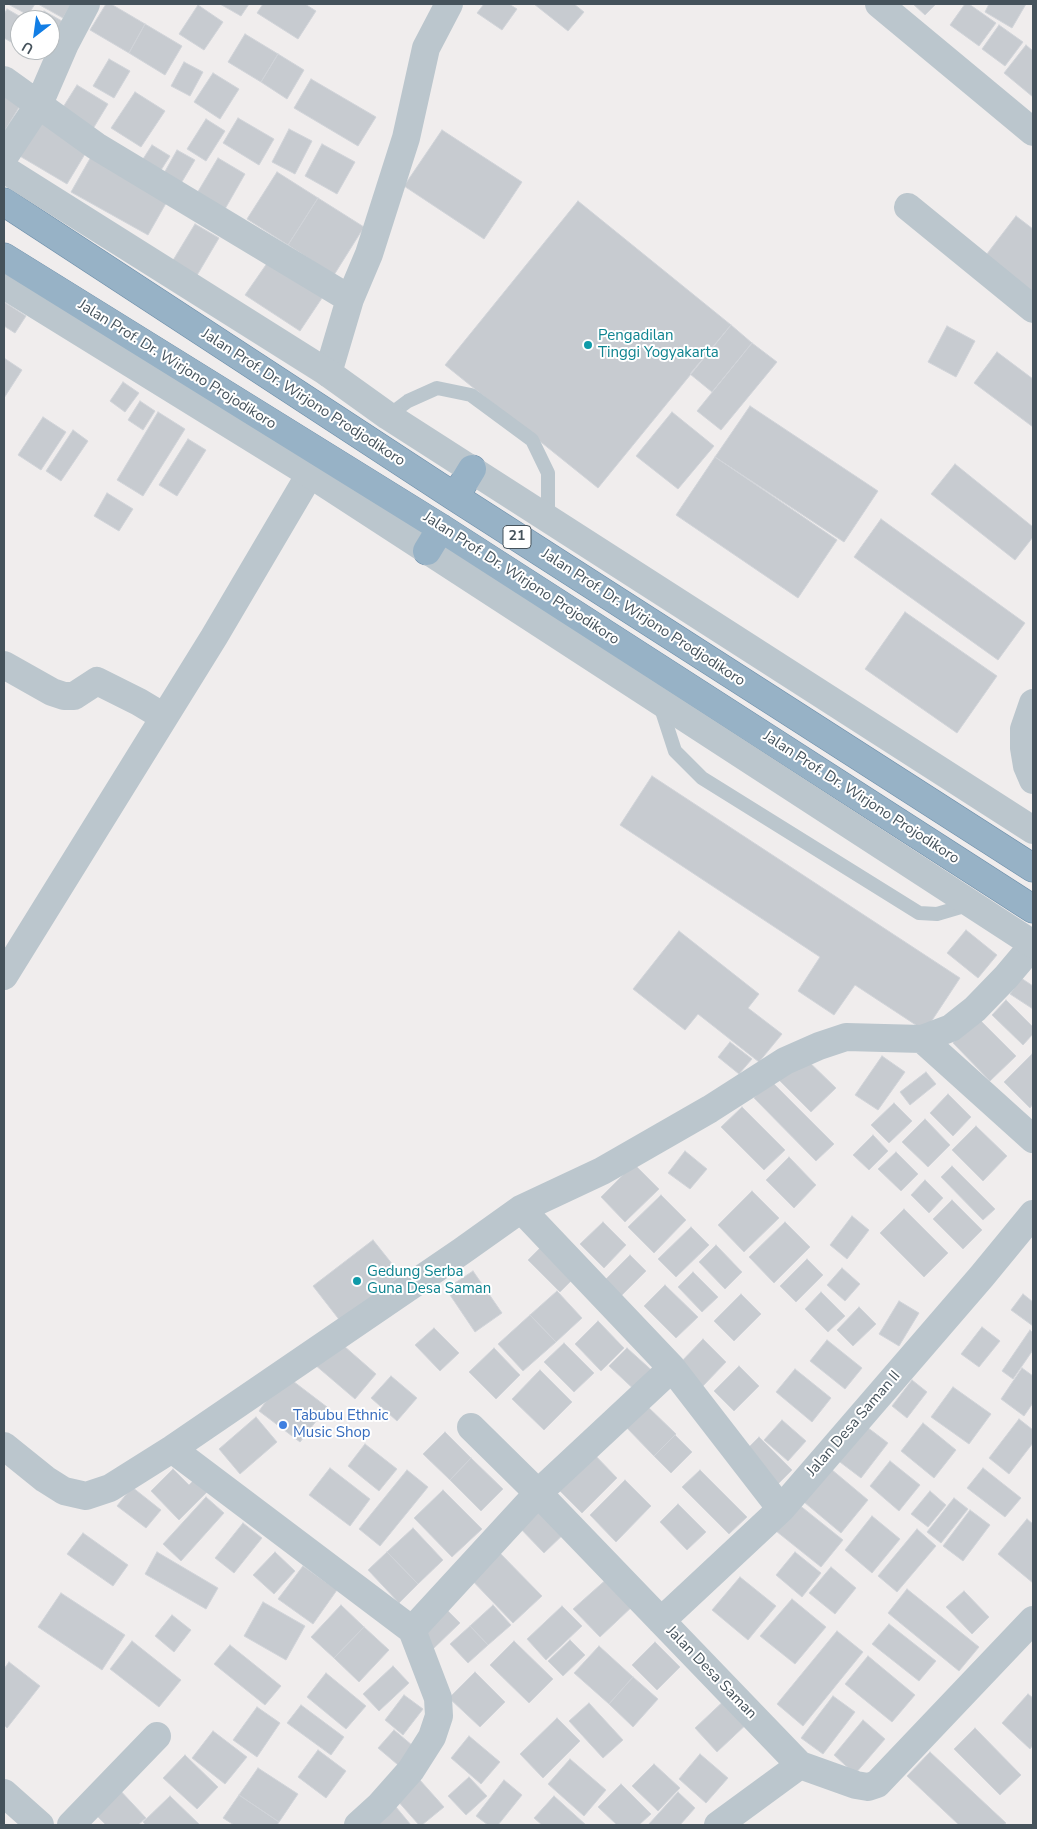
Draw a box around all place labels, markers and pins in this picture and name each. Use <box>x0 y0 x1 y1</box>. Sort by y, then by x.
place label: Pengadilan Tinggi Yogyakarta <box>598 327 719 362</box>
marker: Pengadilan Tinggi Yogyakarta <box>582 339 594 351</box>
place label: Gedung Serba Guna Desa Saman <box>367 1263 491 1298</box>
marker: Gedung Serba Guna Desa Saman <box>351 1275 363 1287</box>
place label: Tabubu Ethnic Music Shop <box>293 1407 388 1442</box>
marker: Tabubu Ethnic Music Shop <box>277 1419 289 1431</box>

